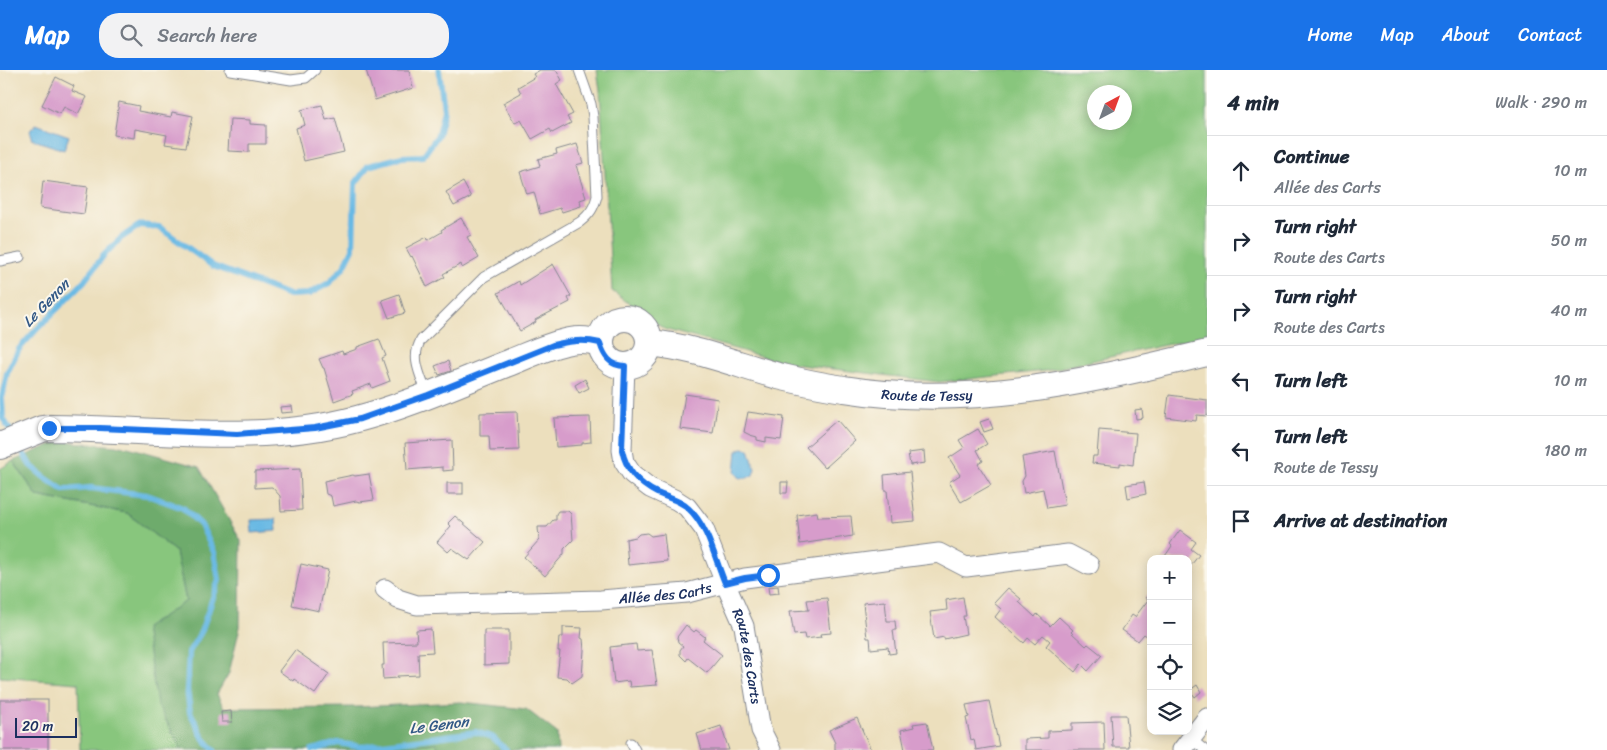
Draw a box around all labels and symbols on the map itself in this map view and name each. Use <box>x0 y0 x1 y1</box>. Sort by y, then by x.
north arrow <box>1087 85 1132 130</box>
water label: Le Genon <box>16 271 77 333</box>
street label: Route de Tessy <box>880 382 974 409</box>
route end <box>38 417 61 440</box>
route start <box>757 564 780 587</box>
street label: Allée des Carts <box>617 575 715 612</box>
street label: Route des Carts <box>725 604 769 706</box>
water label: Le Genon <box>408 708 472 742</box>
scale bar <box>15 715 78 738</box>

